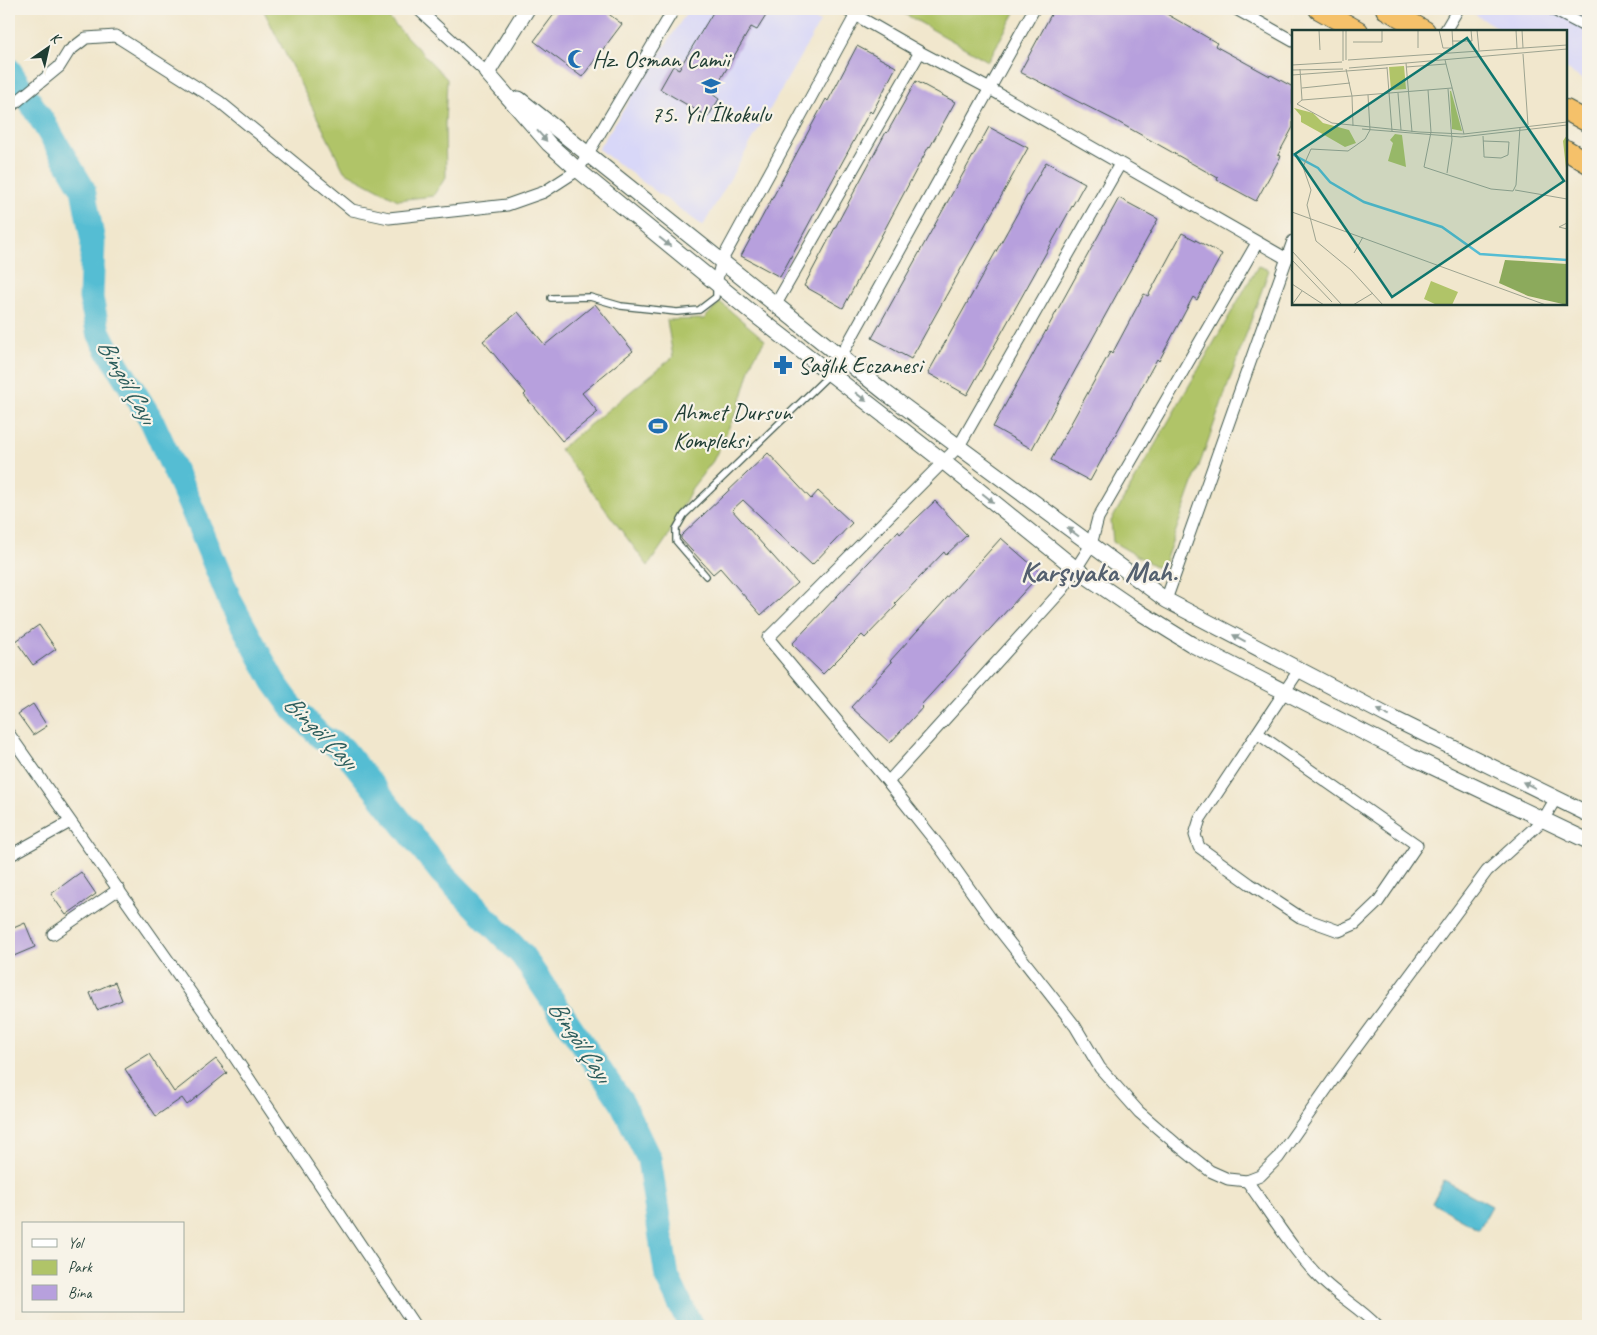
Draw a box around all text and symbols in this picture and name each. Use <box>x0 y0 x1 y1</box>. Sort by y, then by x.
north arrow <box>22 22 72 72</box>
text: K <box>47 29 65 48</box>
inset map <box>1292 30 1567 305</box>
place label: Hz. Osman Camii <box>592 44 732 74</box>
mosque icon: Hz. Osman Camii <box>566 48 588 70</box>
school or university icon: 75. Yıl İlkokulu <box>700 75 722 97</box>
place label: 75. Yıl İlkokulu <box>651 99 773 129</box>
one-way arrow <box>536 129 548 141</box>
one-way arrow <box>659 236 672 247</box>
water label: Bingöl Çayı <box>90 333 166 432</box>
place label: Sağlık Eczanesi <box>798 350 925 380</box>
pharmacy icon: Sağlık Eczanesi <box>772 354 794 376</box>
one-way arrow <box>854 392 867 403</box>
place label: Ahmet Dursun Kompleksi <box>673 397 793 455</box>
sports icon: Ahmet Dursun Kompleksi <box>647 415 669 437</box>
one-way arrow <box>982 492 995 503</box>
one-way arrow <box>1067 526 1080 537</box>
district label: Karşıyaka Mah. <box>1020 553 1179 590</box>
one-way arrow <box>1231 634 1246 642</box>
water label: Bingöl Çayı <box>277 688 367 778</box>
one-way arrow <box>1376 709 1390 717</box>
one-way arrow <box>1522 780 1536 788</box>
water label: Bingöl Çayı <box>541 994 621 1091</box>
legend <box>22 1222 185 1312</box>
text: Yol <box>68 1234 85 1253</box>
text: Park <box>68 1258 93 1277</box>
text: Bina <box>68 1284 93 1303</box>

